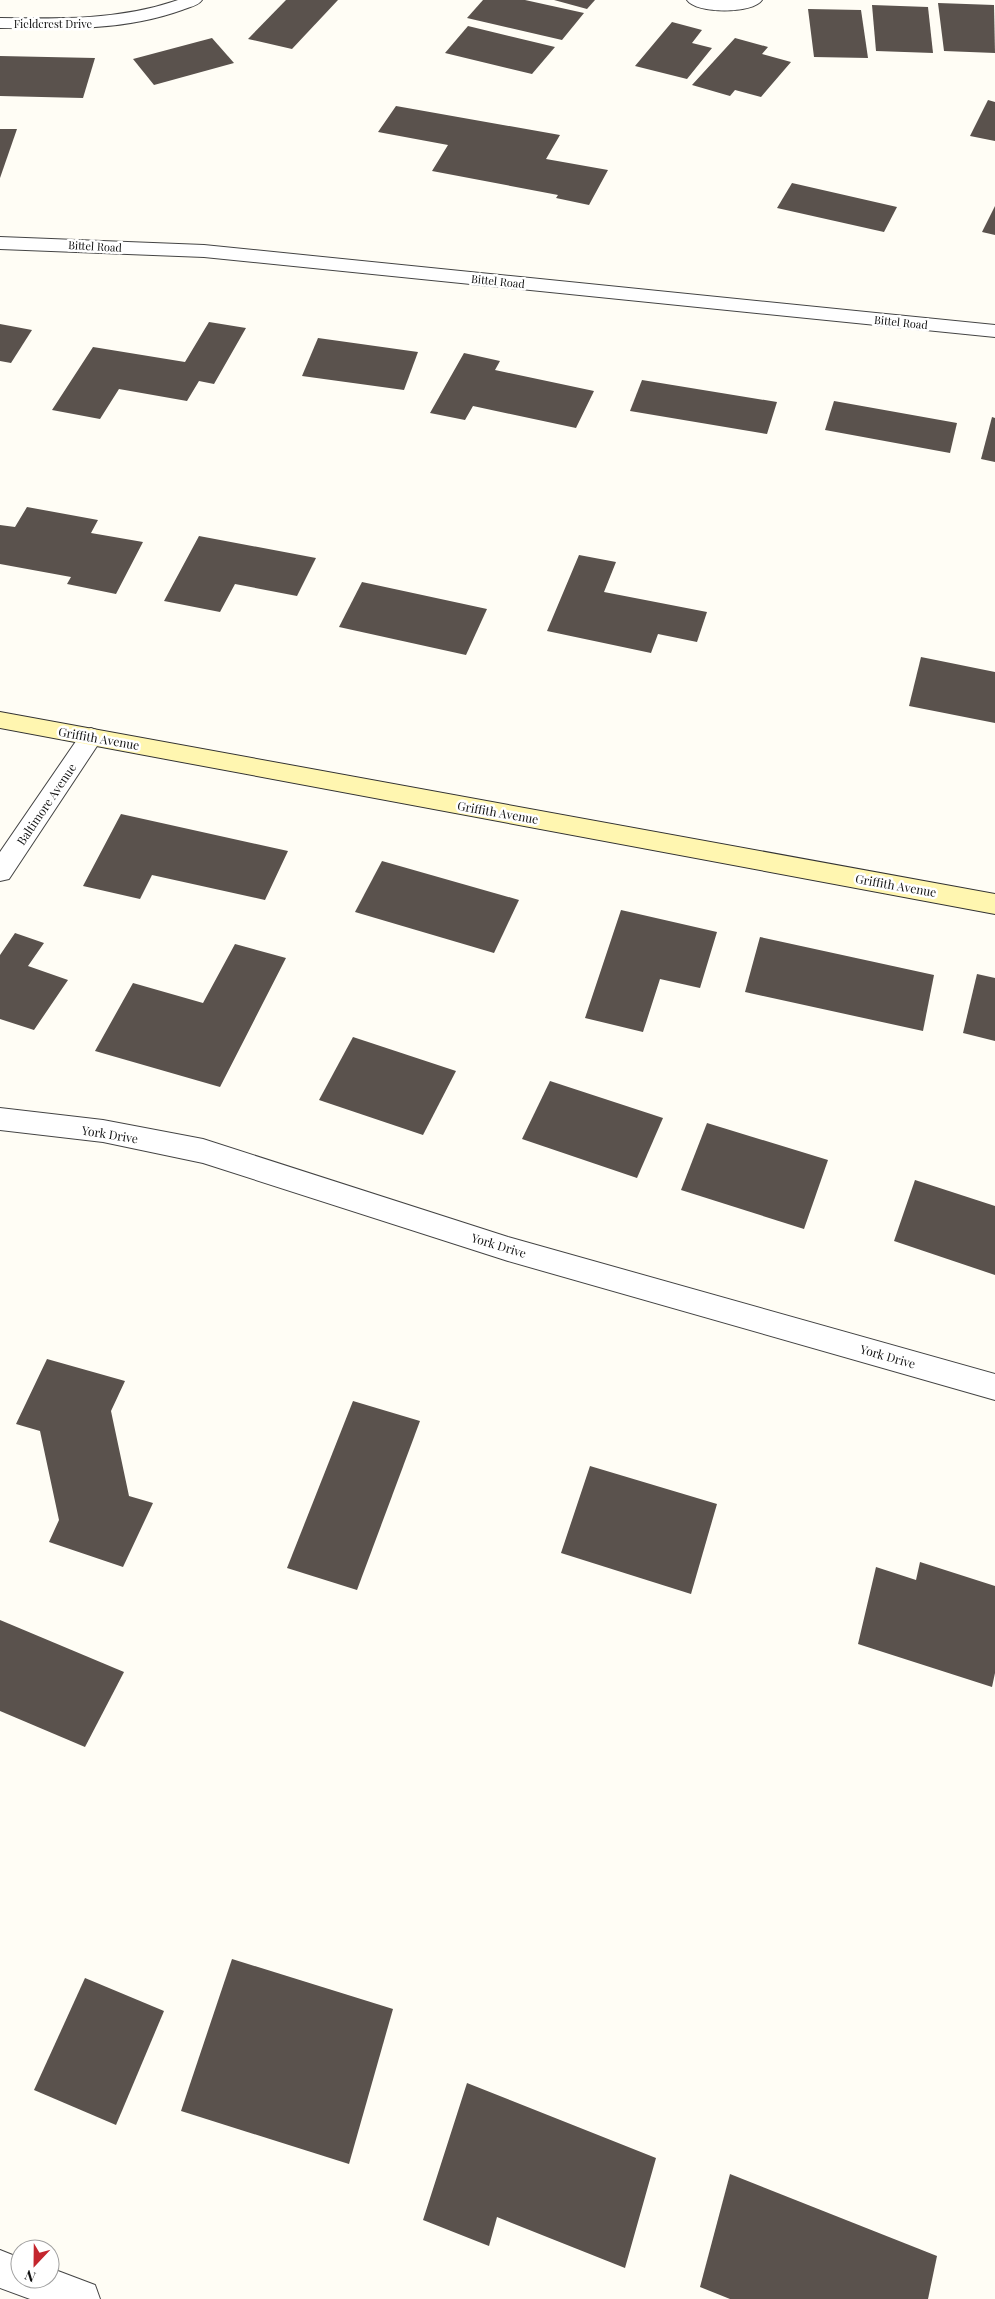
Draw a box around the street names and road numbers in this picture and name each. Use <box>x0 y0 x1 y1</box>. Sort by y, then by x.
street label: Fieldcrest Drive <box>14 16 93 31</box>
street label: Bittel Road <box>68 237 123 255</box>
street label: Bittel Road <box>470 271 526 291</box>
street label: Bittel Road <box>873 312 929 332</box>
street label: Griffith Avenue <box>57 723 141 753</box>
street label: Baltimore Avenue <box>13 760 79 848</box>
street label: Griffith Avenue <box>456 797 540 827</box>
street label: Griffith Avenue <box>854 870 938 900</box>
street label: York Drive <box>80 1122 139 1146</box>
street label: York Drive <box>469 1229 528 1261</box>
street label: York Drive <box>858 1340 917 1372</box>

